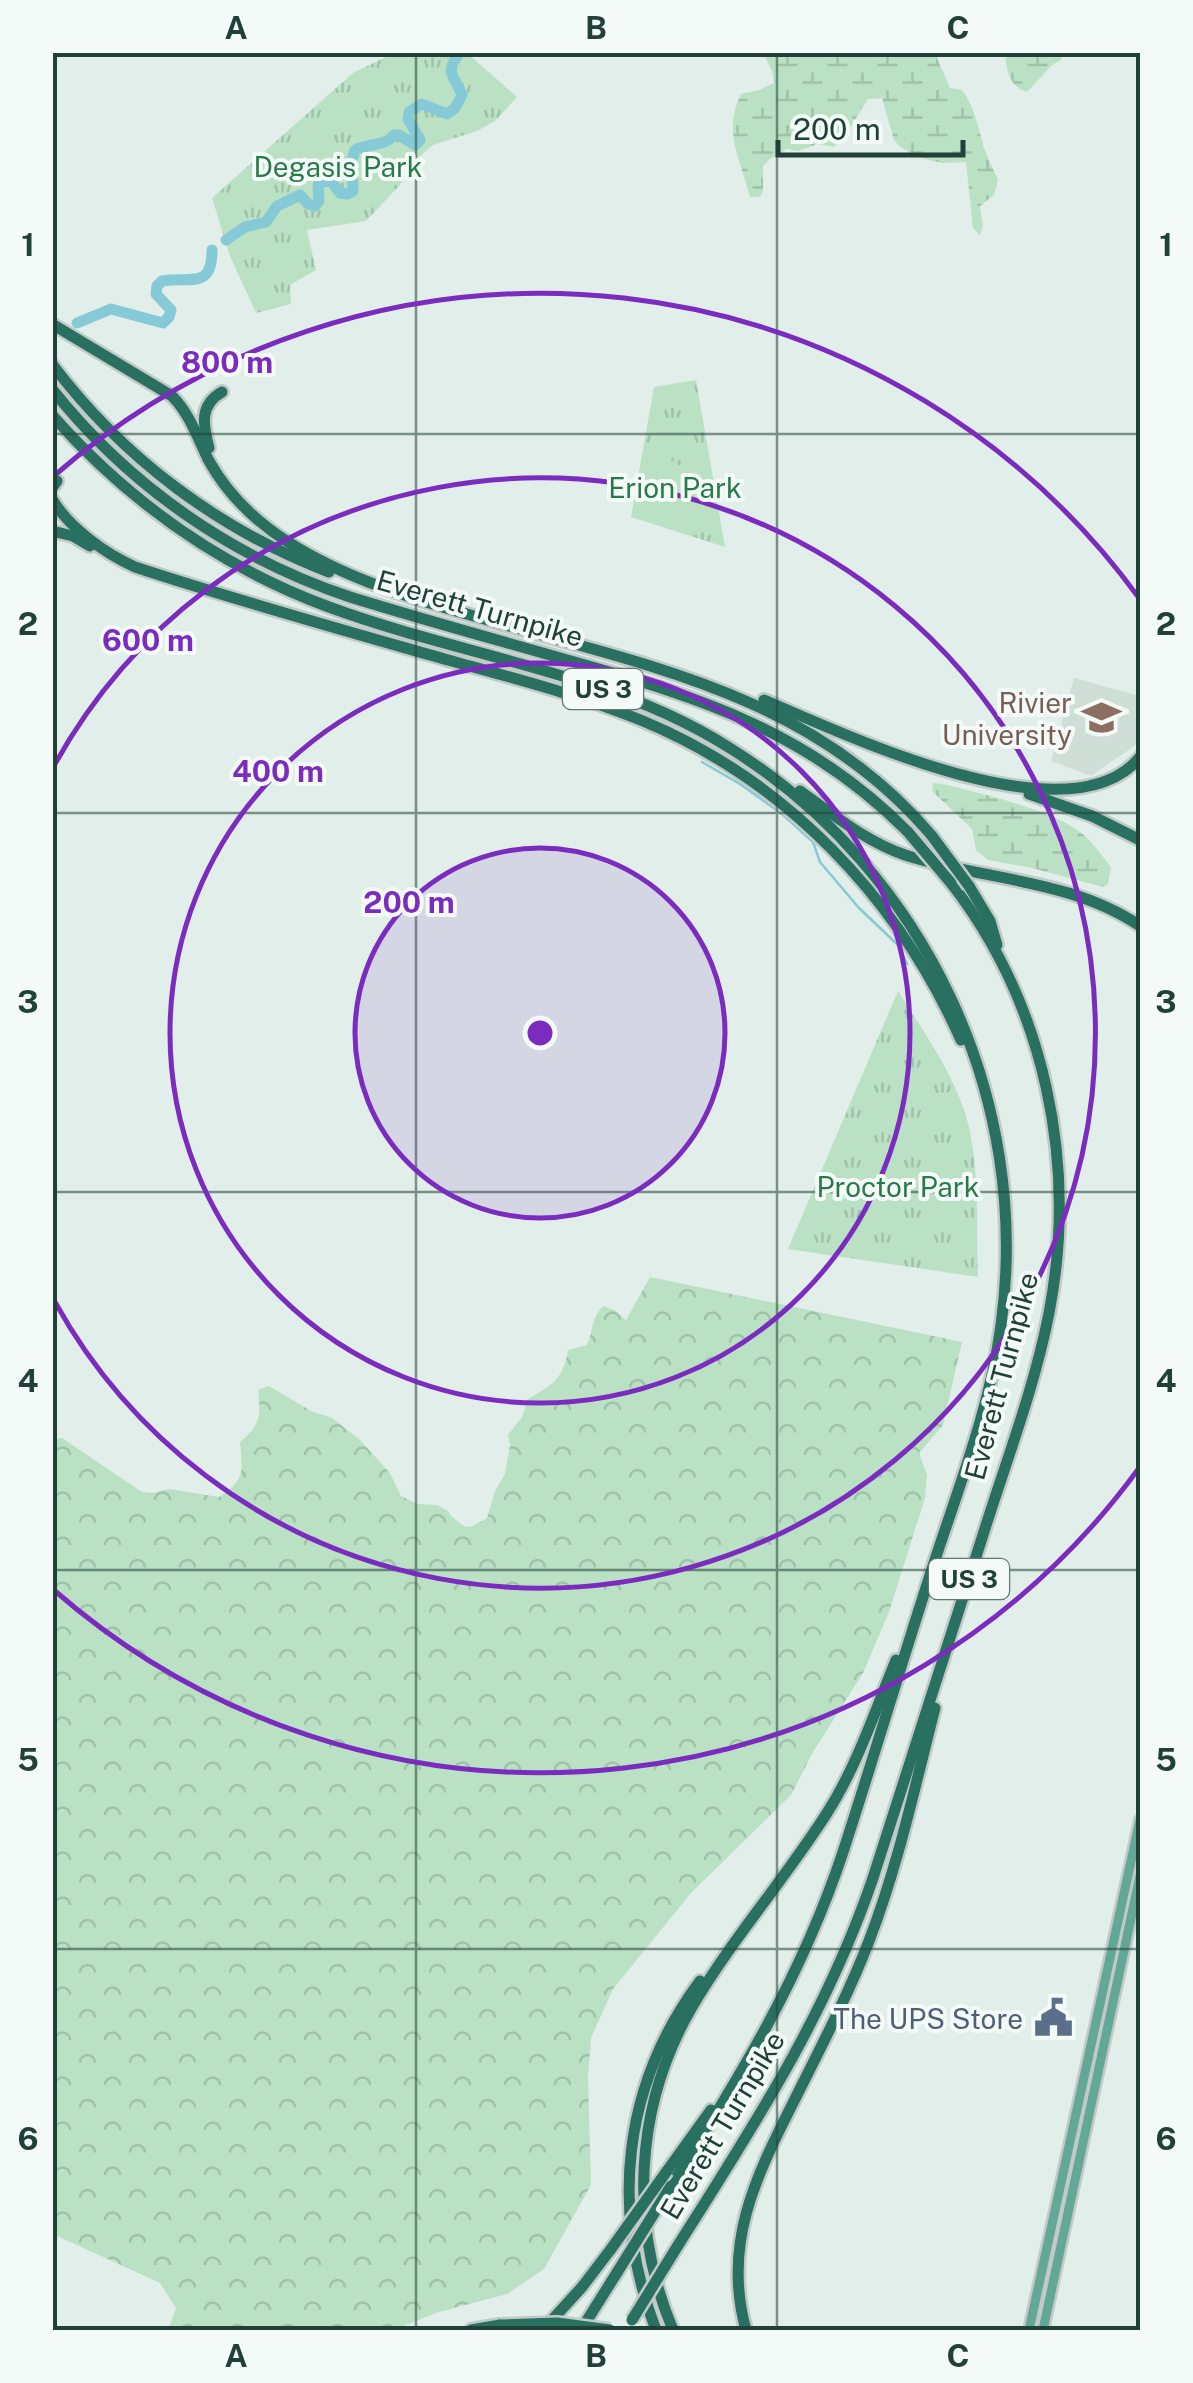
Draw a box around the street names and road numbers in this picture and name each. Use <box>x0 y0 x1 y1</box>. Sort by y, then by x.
street label: Everett Turnpike <box>373 563 587 653</box>
road number: US 3 <box>563 669 643 709</box>
street label: Everett Turnpike <box>957 1269 1045 1483</box>
road number: US 3 <box>929 1559 1009 1599</box>
street label: Everett Turnpike <box>653 2025 791 2225</box>

